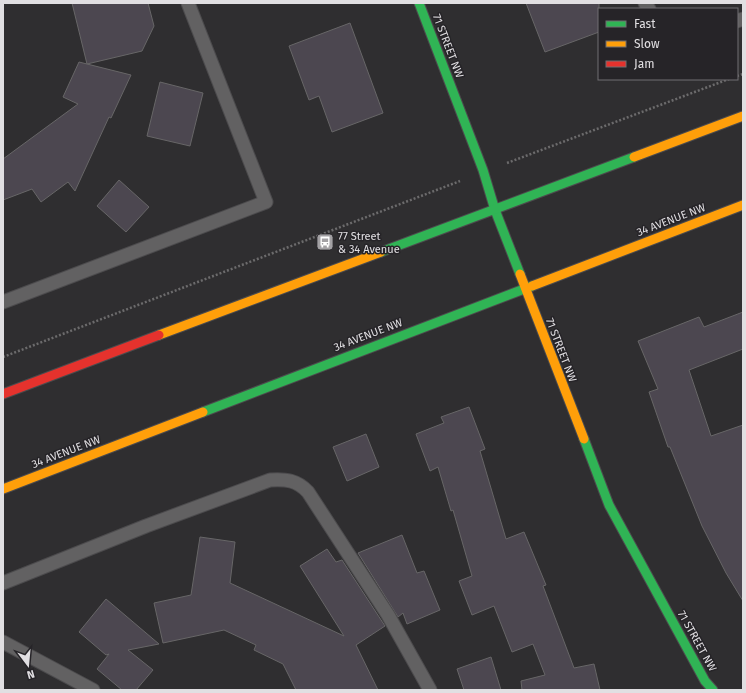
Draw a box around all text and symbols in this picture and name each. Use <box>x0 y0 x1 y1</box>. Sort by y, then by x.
legend <box>598 8 738 80</box>
street label: 71 STREET NW <box>430 12 466 80</box>
text: Fast <box>634 17 656 31</box>
text: Slow <box>634 37 660 51</box>
text: Jam <box>634 57 654 71</box>
street label: 34 AVENUE NW <box>635 201 707 239</box>
place label: 77 Street & 34 Avenue <box>338 230 400 256</box>
bus stop icon: 77 Street & 34 Avenue <box>315 232 335 252</box>
street label: 34 AVENUE NW <box>332 316 404 354</box>
street label: 71 STREET NW <box>543 316 579 384</box>
street label: 34 AVENUE NW <box>30 433 102 471</box>
street label: 71 STREET NW <box>675 608 719 674</box>
north arrow <box>8 645 48 685</box>
text: N <box>25 667 36 681</box>

